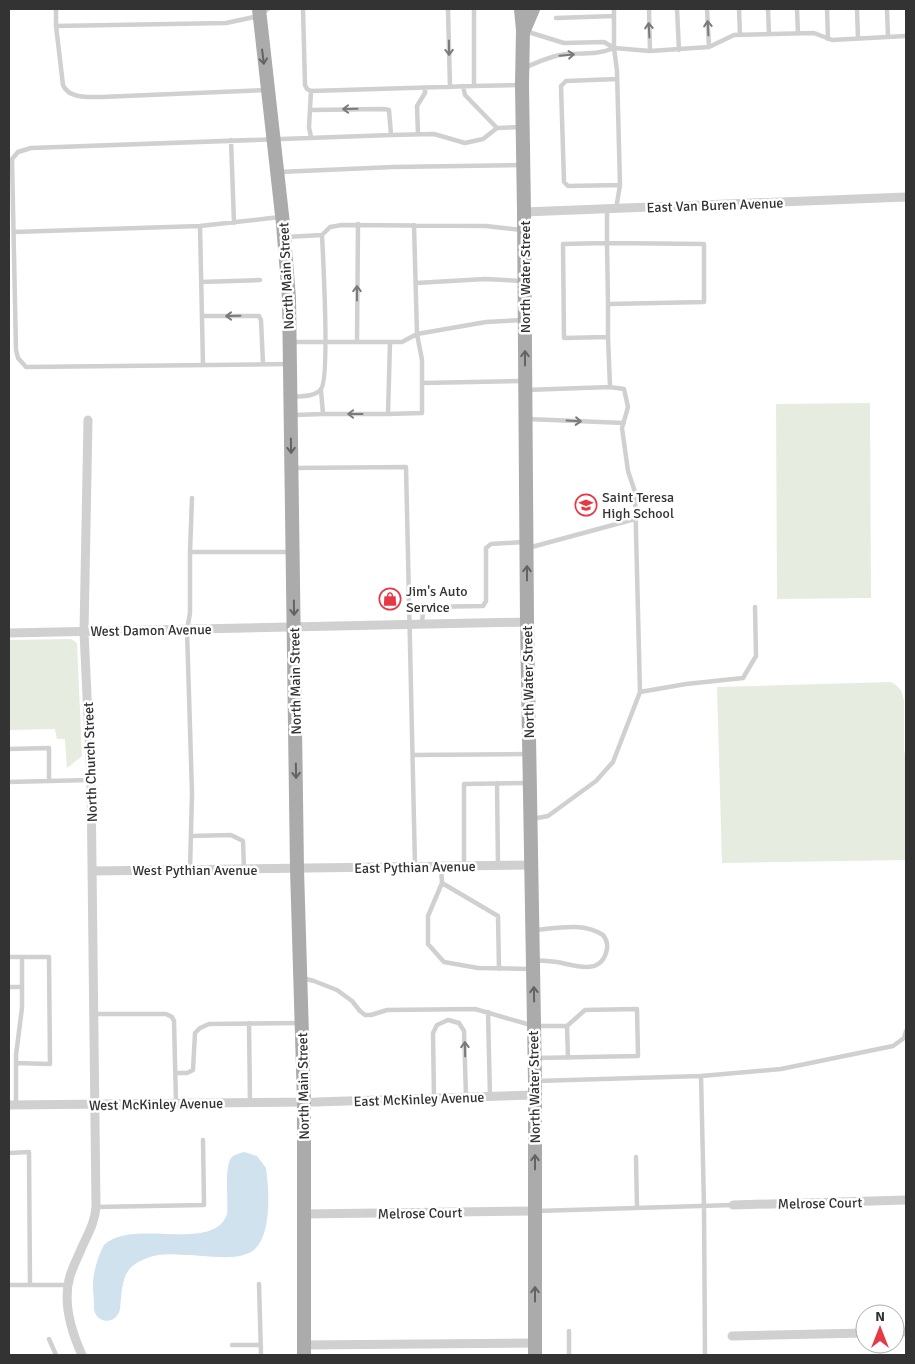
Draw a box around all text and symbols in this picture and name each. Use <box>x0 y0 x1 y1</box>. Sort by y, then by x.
one-way arrow <box>704 20 713 36</box>
one-way arrow <box>645 22 654 38</box>
one-way arrow <box>445 40 454 56</box>
one-way arrow <box>259 49 269 65</box>
one-way arrow <box>559 50 575 59</box>
one-way arrow <box>343 104 359 114</box>
street label: East Van Buren Avenue <box>646 195 784 216</box>
street label: North Water Street <box>517 221 534 333</box>
street label: North Main Street <box>275 222 298 330</box>
one-way arrow <box>352 285 362 302</box>
one-way arrow <box>225 311 241 320</box>
one-way arrow <box>520 350 530 366</box>
one-way arrow <box>348 409 364 419</box>
one-way arrow <box>566 416 582 425</box>
one-way arrow <box>287 438 296 454</box>
place label: Saint Teresa High School <box>602 489 674 522</box>
school or university icon: Saint Teresa High School <box>574 493 598 517</box>
one-way arrow <box>522 565 532 582</box>
place label: Jim's Auto Service <box>406 583 467 616</box>
shop icon: Jim's Auto Service <box>378 587 402 611</box>
one-way arrow <box>289 600 299 616</box>
street label: West Damon Avenue <box>90 621 212 640</box>
street label: North Water Street <box>519 625 538 738</box>
street label: North Main Street <box>286 627 305 735</box>
street label: North Church Street <box>80 702 101 822</box>
one-way arrow <box>291 762 301 779</box>
street label: East Pythian Avenue <box>354 858 476 877</box>
street label: West Pythian Avenue <box>132 862 258 879</box>
one-way arrow <box>529 986 539 1002</box>
street label: North Water Street <box>525 1030 544 1143</box>
street label: North Main Street <box>294 1032 313 1140</box>
one-way arrow <box>460 1041 470 1057</box>
street label: East McKinley Avenue <box>353 1089 485 1110</box>
street label: West McKinley Avenue <box>89 1095 223 1114</box>
one-way arrow <box>530 1155 540 1171</box>
street label: Melrose Court <box>778 1194 862 1213</box>
street label: Melrose Court <box>378 1204 462 1223</box>
one-way arrow <box>530 1286 540 1302</box>
north arrow <box>855 1304 905 1354</box>
text: N <box>875 1308 885 1325</box>

